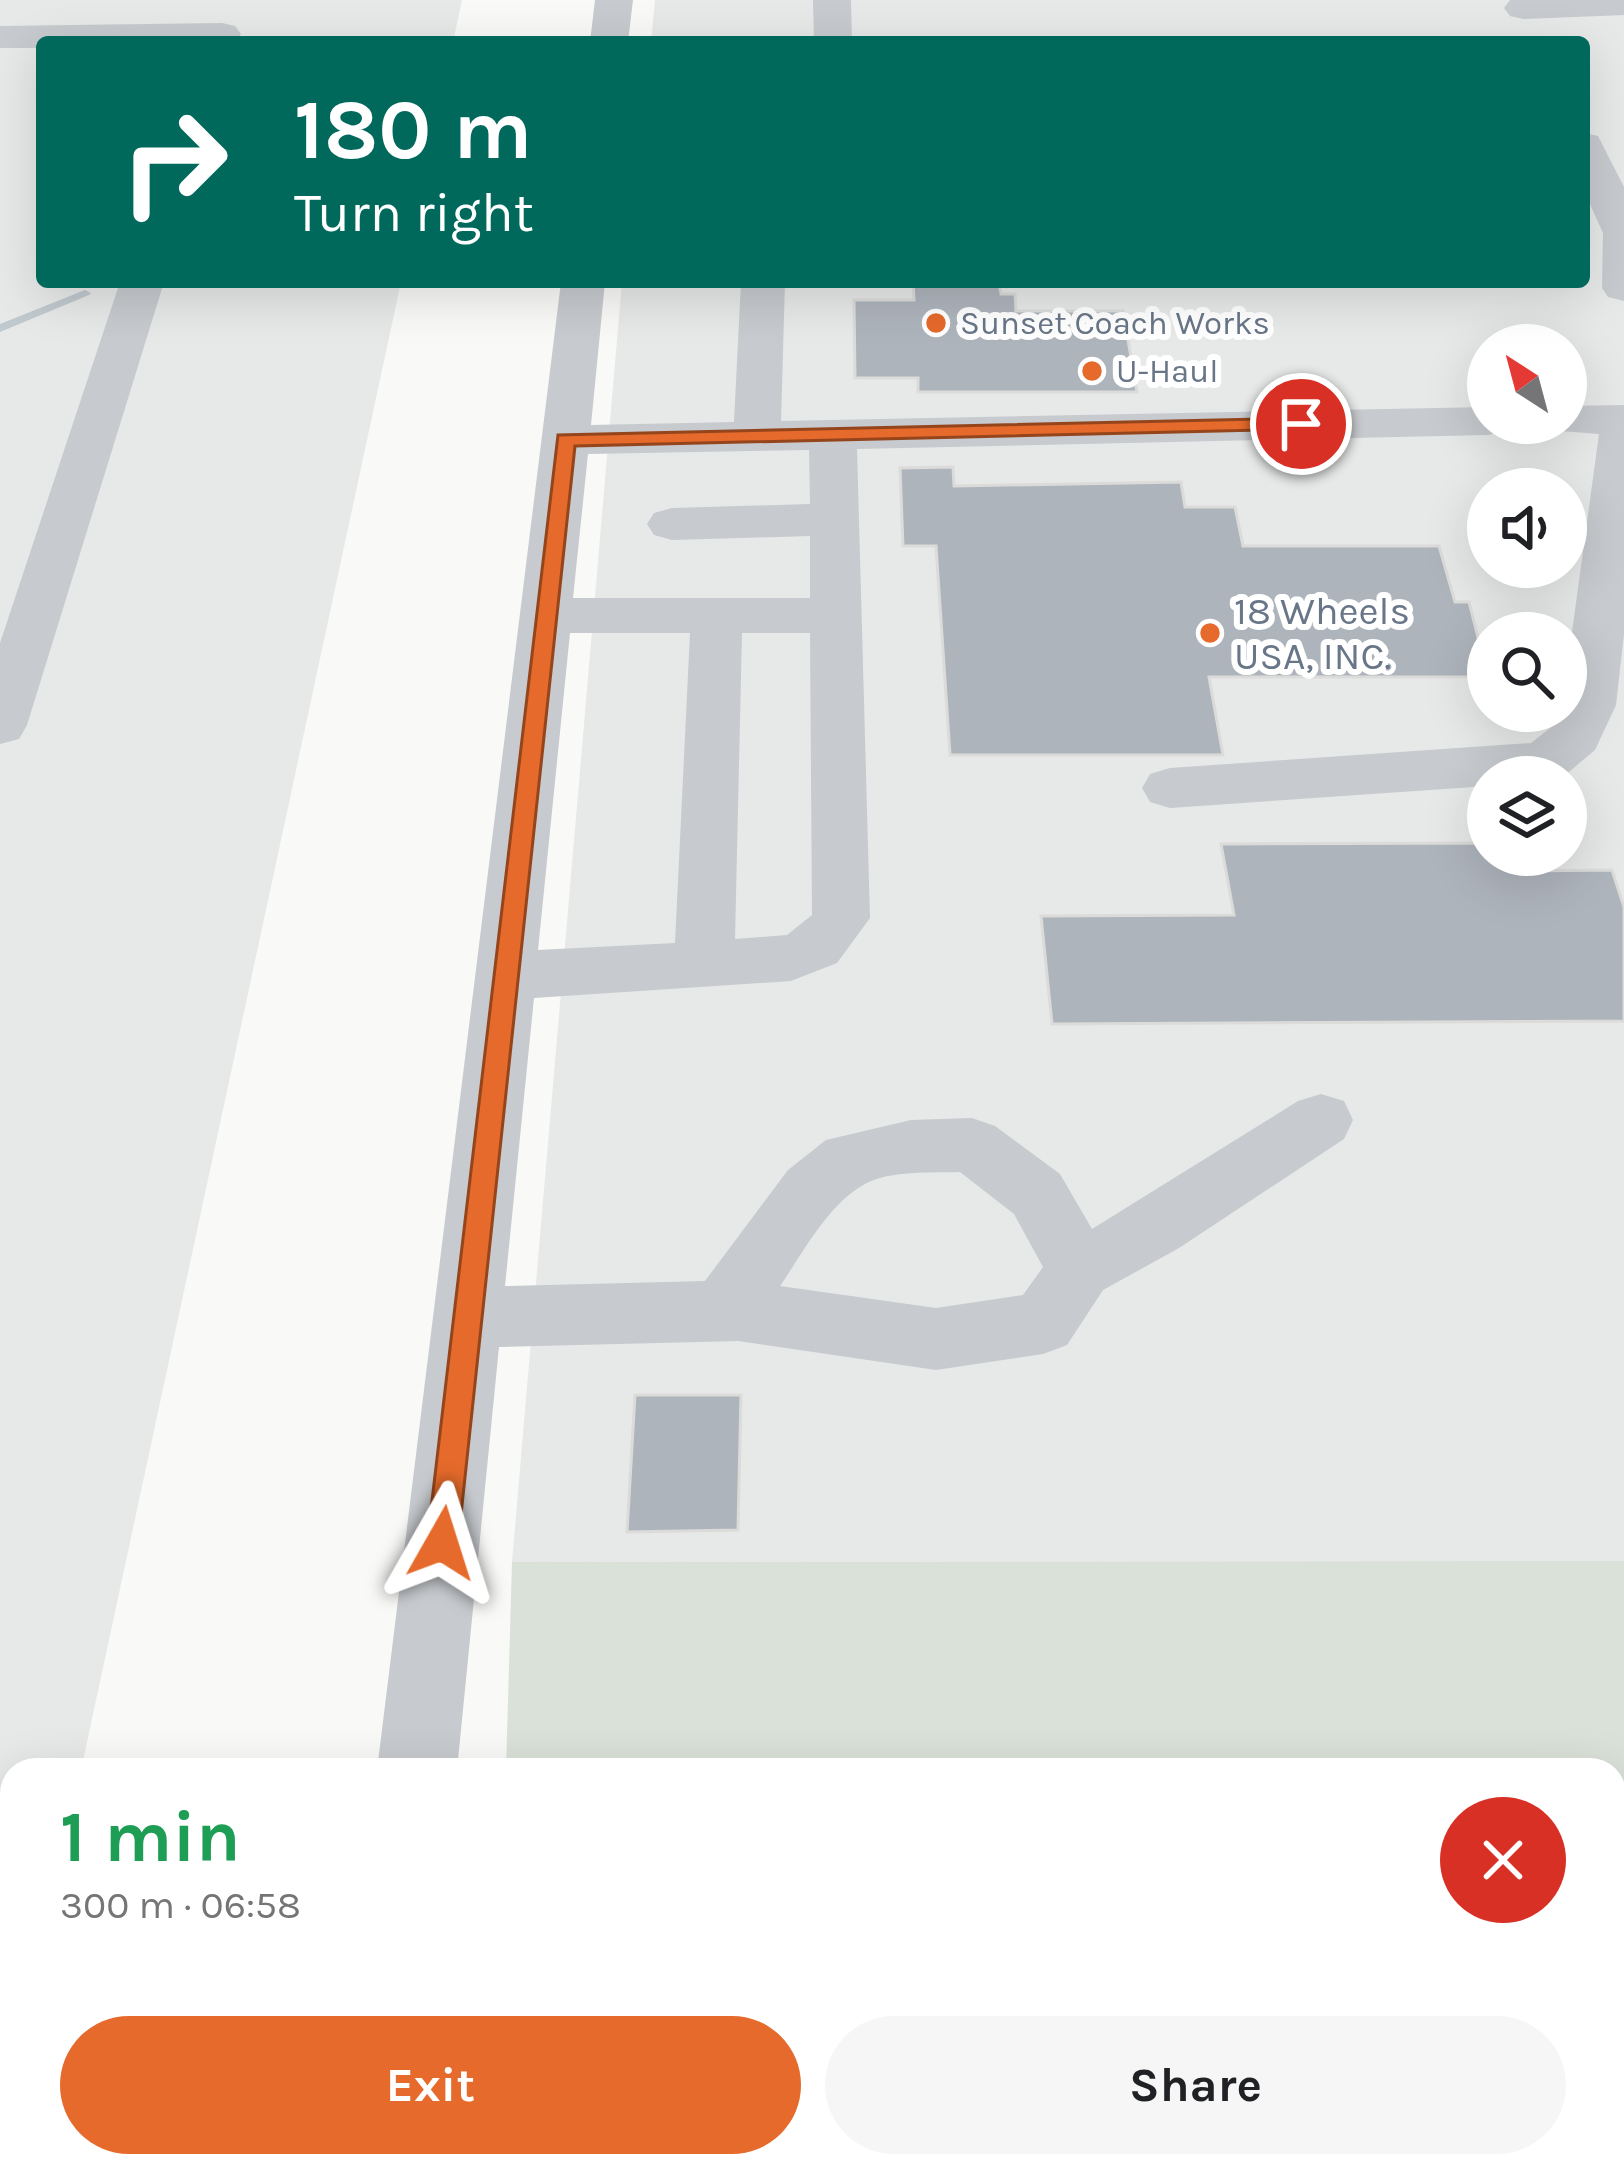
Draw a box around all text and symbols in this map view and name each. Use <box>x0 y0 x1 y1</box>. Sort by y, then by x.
text: 180 m <box>294 81 532 179</box>
icon: right <box>96 84 252 240</box>
text: Turn right <box>294 181 534 245</box>
place label: Sunset Coach Works <box>960 304 1270 342</box>
marker: Sunset Coach Works <box>923 310 949 336</box>
north arrow <box>1467 324 1587 444</box>
map controls <box>1467 324 1587 876</box>
place label: U-Haul <box>1116 352 1218 390</box>
marker: U-Haul <box>1079 358 1105 384</box>
pin <box>1250 373 1352 475</box>
icon: arrive <box>1268 391 1334 457</box>
button: sound <box>1467 468 1587 588</box>
place label: 18 Wheels USA, INC. <box>1234 588 1410 679</box>
button: search <box>1467 612 1587 732</box>
marker: 18 Wheels USA, INC. <box>1197 620 1223 646</box>
button: layers <box>1467 756 1587 876</box>
position arrow <box>379 1480 505 1606</box>
text: 1 min <box>60 1795 241 1879</box>
button: close <box>1440 1797 1566 1923</box>
text: 300 m · 06:58 <box>60 1882 301 1928</box>
button: Exit <box>60 2016 801 2154</box>
button: Share <box>825 2016 1566 2154</box>

